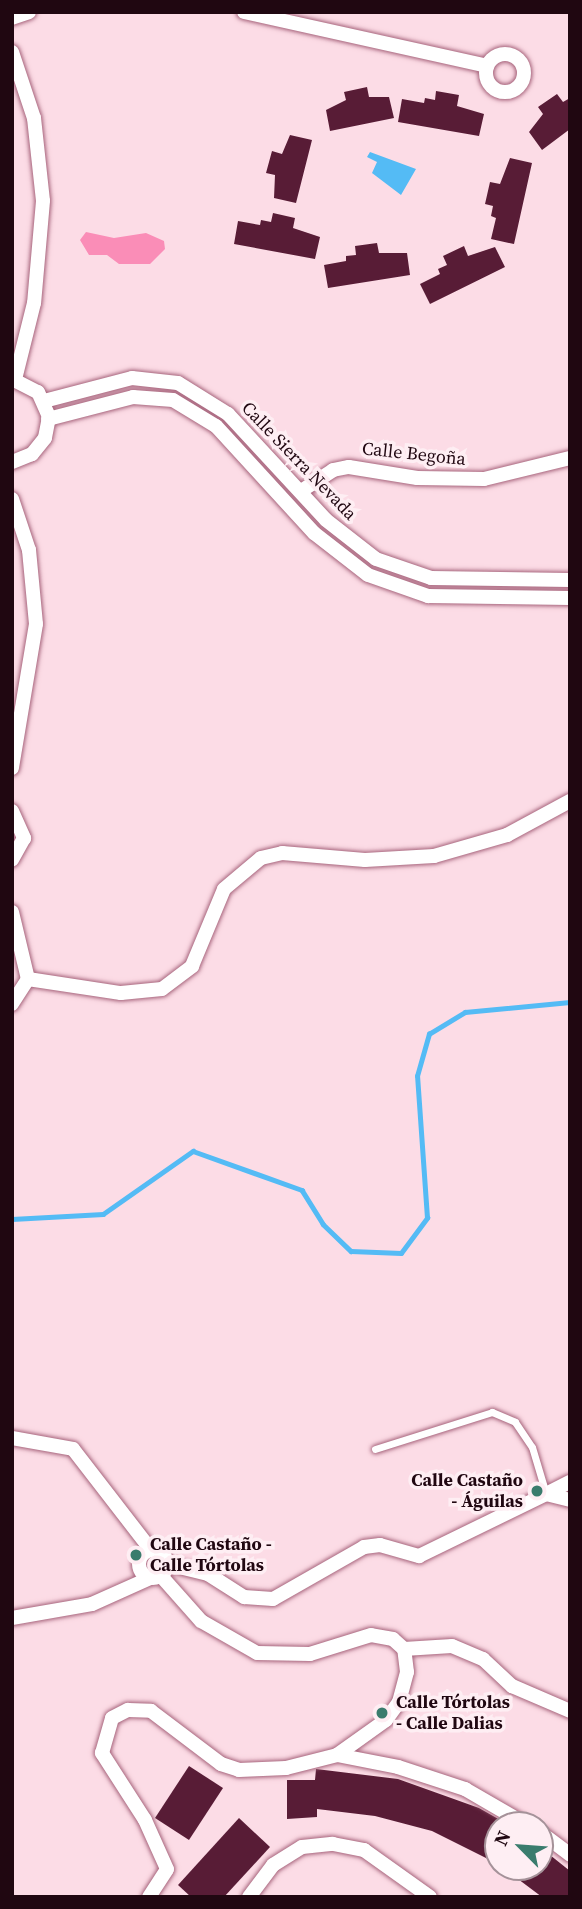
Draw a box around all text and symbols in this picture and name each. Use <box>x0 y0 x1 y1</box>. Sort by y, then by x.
street label: Calle Sierra Nevada <box>237 397 361 525</box>
street label: Calle Begoña <box>361 438 467 470</box>
place label: Calle Castaño - Águilas <box>411 1470 523 1512</box>
marker: Calle Castaño - Águilas <box>529 1483 545 1499</box>
place label: Calle Castaño - Calle Tórtolas <box>150 1534 272 1576</box>
marker: Calle Castaño - Calle Tórtolas <box>128 1547 144 1563</box>
place label: Calle Tórtolas - Calle Dalias <box>396 1692 510 1734</box>
marker: Calle Tórtolas - Calle Dalias <box>374 1705 390 1721</box>
north arrow <box>484 1811 554 1881</box>
text: N <box>487 1826 516 1850</box>

